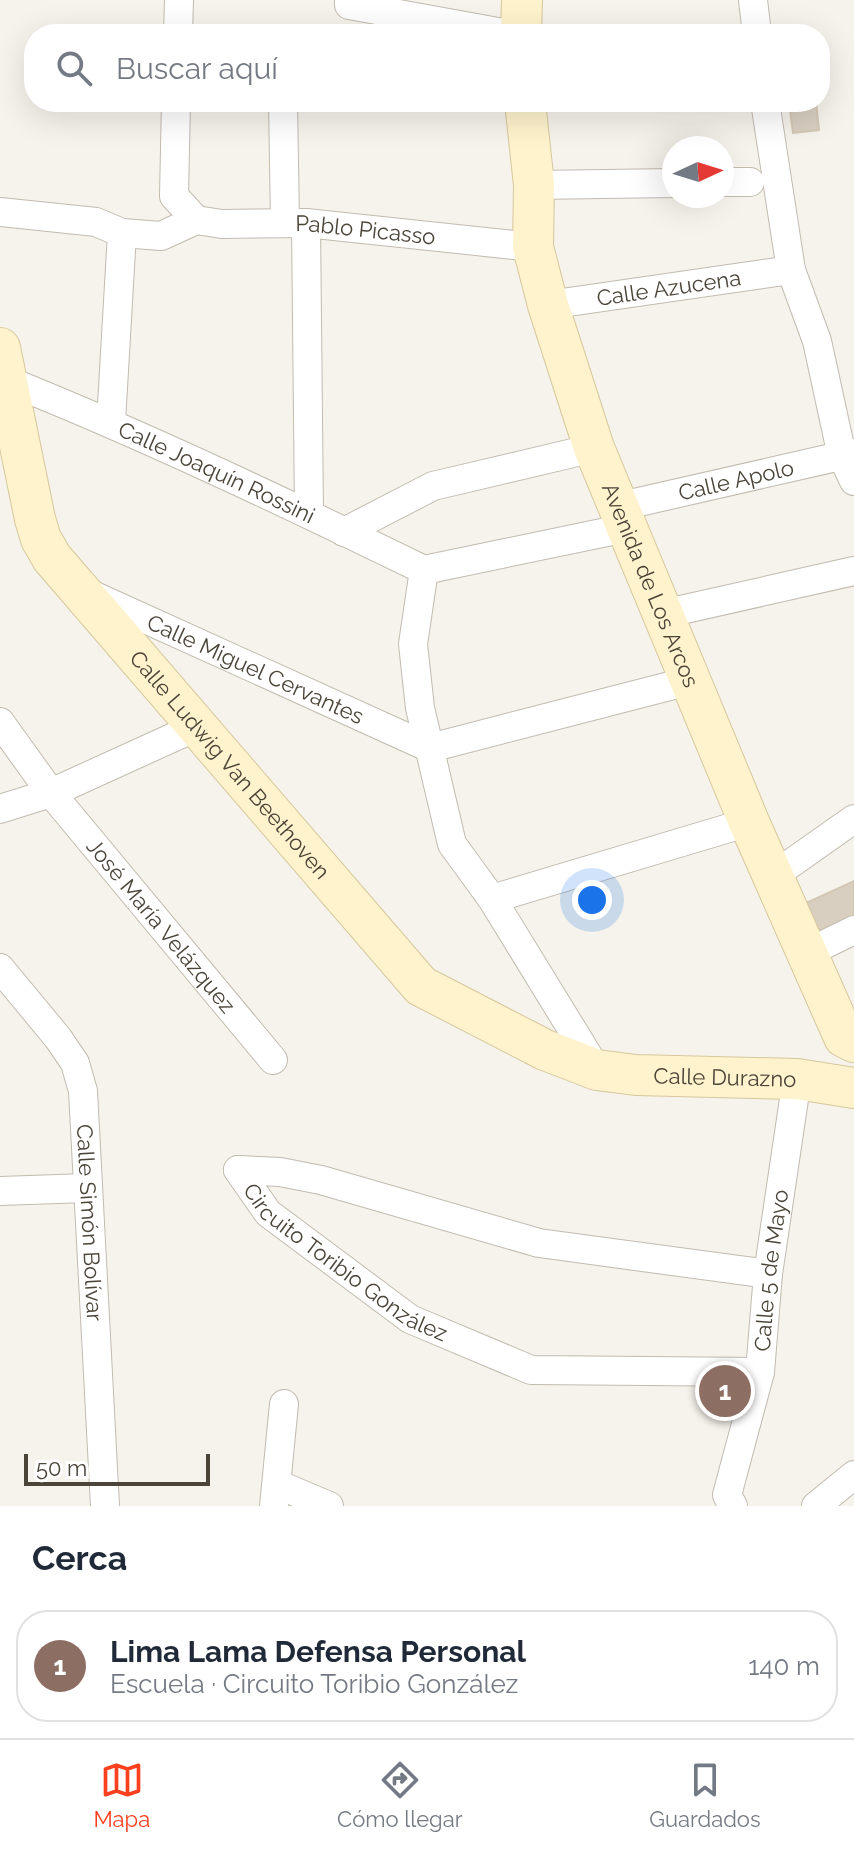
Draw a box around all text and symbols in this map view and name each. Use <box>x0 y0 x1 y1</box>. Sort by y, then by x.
search box <box>24 24 830 112</box>
icon: search <box>52 46 96 90</box>
text: Buscar aquí <box>116 51 278 86</box>
north arrow <box>662 136 734 208</box>
street label: Pablo Picasso <box>295 210 437 250</box>
street label: Calle Azucena <box>595 264 743 311</box>
street label: Calle Joaquín Rossini <box>114 416 319 528</box>
street label: Calle Apolo <box>676 454 796 506</box>
street label: Avenida de Los Arcos <box>597 479 705 691</box>
street label: Calle Miguel Cervantes <box>143 609 368 729</box>
street label: Calle Ludwig Van Beethoven <box>125 645 336 884</box>
street label: José María Velázquez <box>81 833 241 1018</box>
your location <box>572 880 612 920</box>
street label: Calle Durazno <box>653 1062 797 1092</box>
street label: Calle Simón Bolívar <box>72 1123 108 1322</box>
street label: Circuito Toribio González <box>238 1178 452 1346</box>
street label: Calle 5 de Mayo <box>749 1188 793 1352</box>
pin: 1 <box>699 1361 751 1421</box>
scale bar <box>24 1450 210 1486</box>
text: 50 m <box>36 1455 87 1481</box>
text: Cerca <box>32 1538 127 1578</box>
text: Lima Lama Defensa Personal <box>110 1634 526 1669</box>
text: 1 <box>54 1651 66 1681</box>
text: 140 m <box>748 1651 820 1681</box>
text: Escuela · Circuito Toribio González <box>110 1669 518 1699</box>
tab: Mapa <box>93 1758 150 1832</box>
tab: Cómo llegar <box>337 1758 462 1832</box>
tab: Guardados <box>649 1758 761 1832</box>

